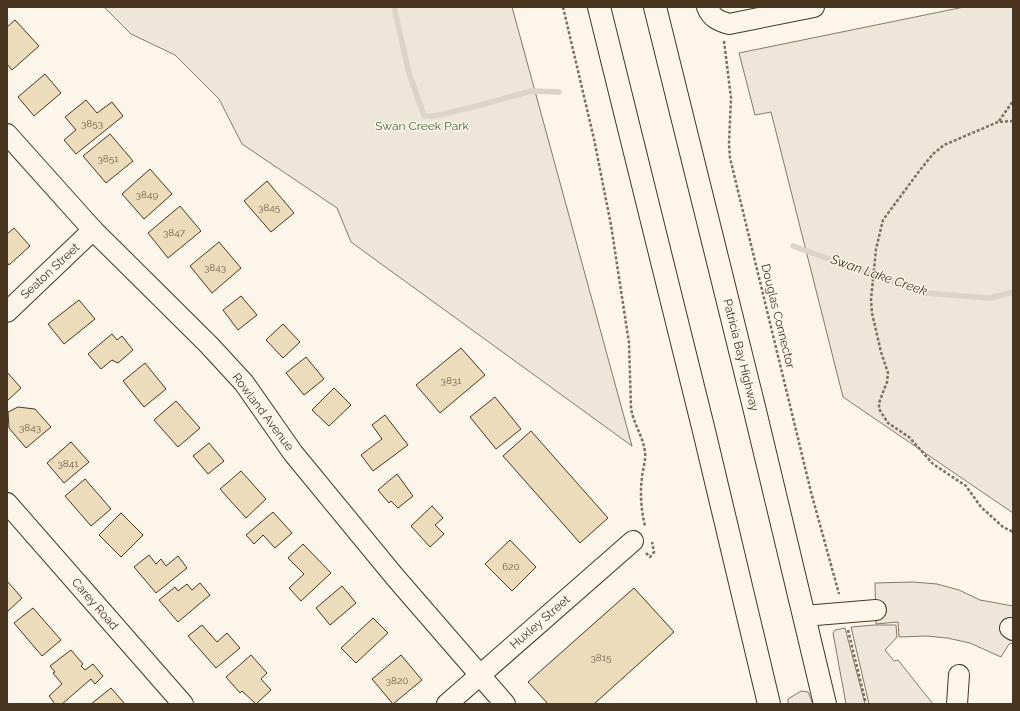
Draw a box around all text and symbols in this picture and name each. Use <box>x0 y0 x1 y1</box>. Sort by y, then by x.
house number: 3853 <box>81 118 103 129</box>
park label: Swan Creek Park <box>375 119 469 133</box>
house number: 3851 <box>98 153 119 164</box>
house number: 3849 <box>136 189 158 200</box>
house number: 3845 <box>258 202 281 213</box>
house number: 3847 <box>163 227 186 238</box>
street label: Seaton Street <box>18 240 82 302</box>
water label: Swan Lake Creek <box>828 251 929 299</box>
house number: 3843 <box>204 262 226 273</box>
street label: Douglas Connector <box>758 262 798 370</box>
street label: Patricia Bay Highway <box>720 297 762 413</box>
street label: Rowland Avenue <box>229 370 297 454</box>
house number: 3831 <box>441 375 462 386</box>
house number: 3843 <box>19 422 41 433</box>
house number: 3841 <box>57 458 79 469</box>
house number: 620 <box>502 561 520 572</box>
street label: Carey Road <box>69 575 121 633</box>
street label: Huxley Street <box>507 592 573 652</box>
house number: 3815 <box>591 652 612 663</box>
house number: 3820 <box>386 675 408 686</box>

